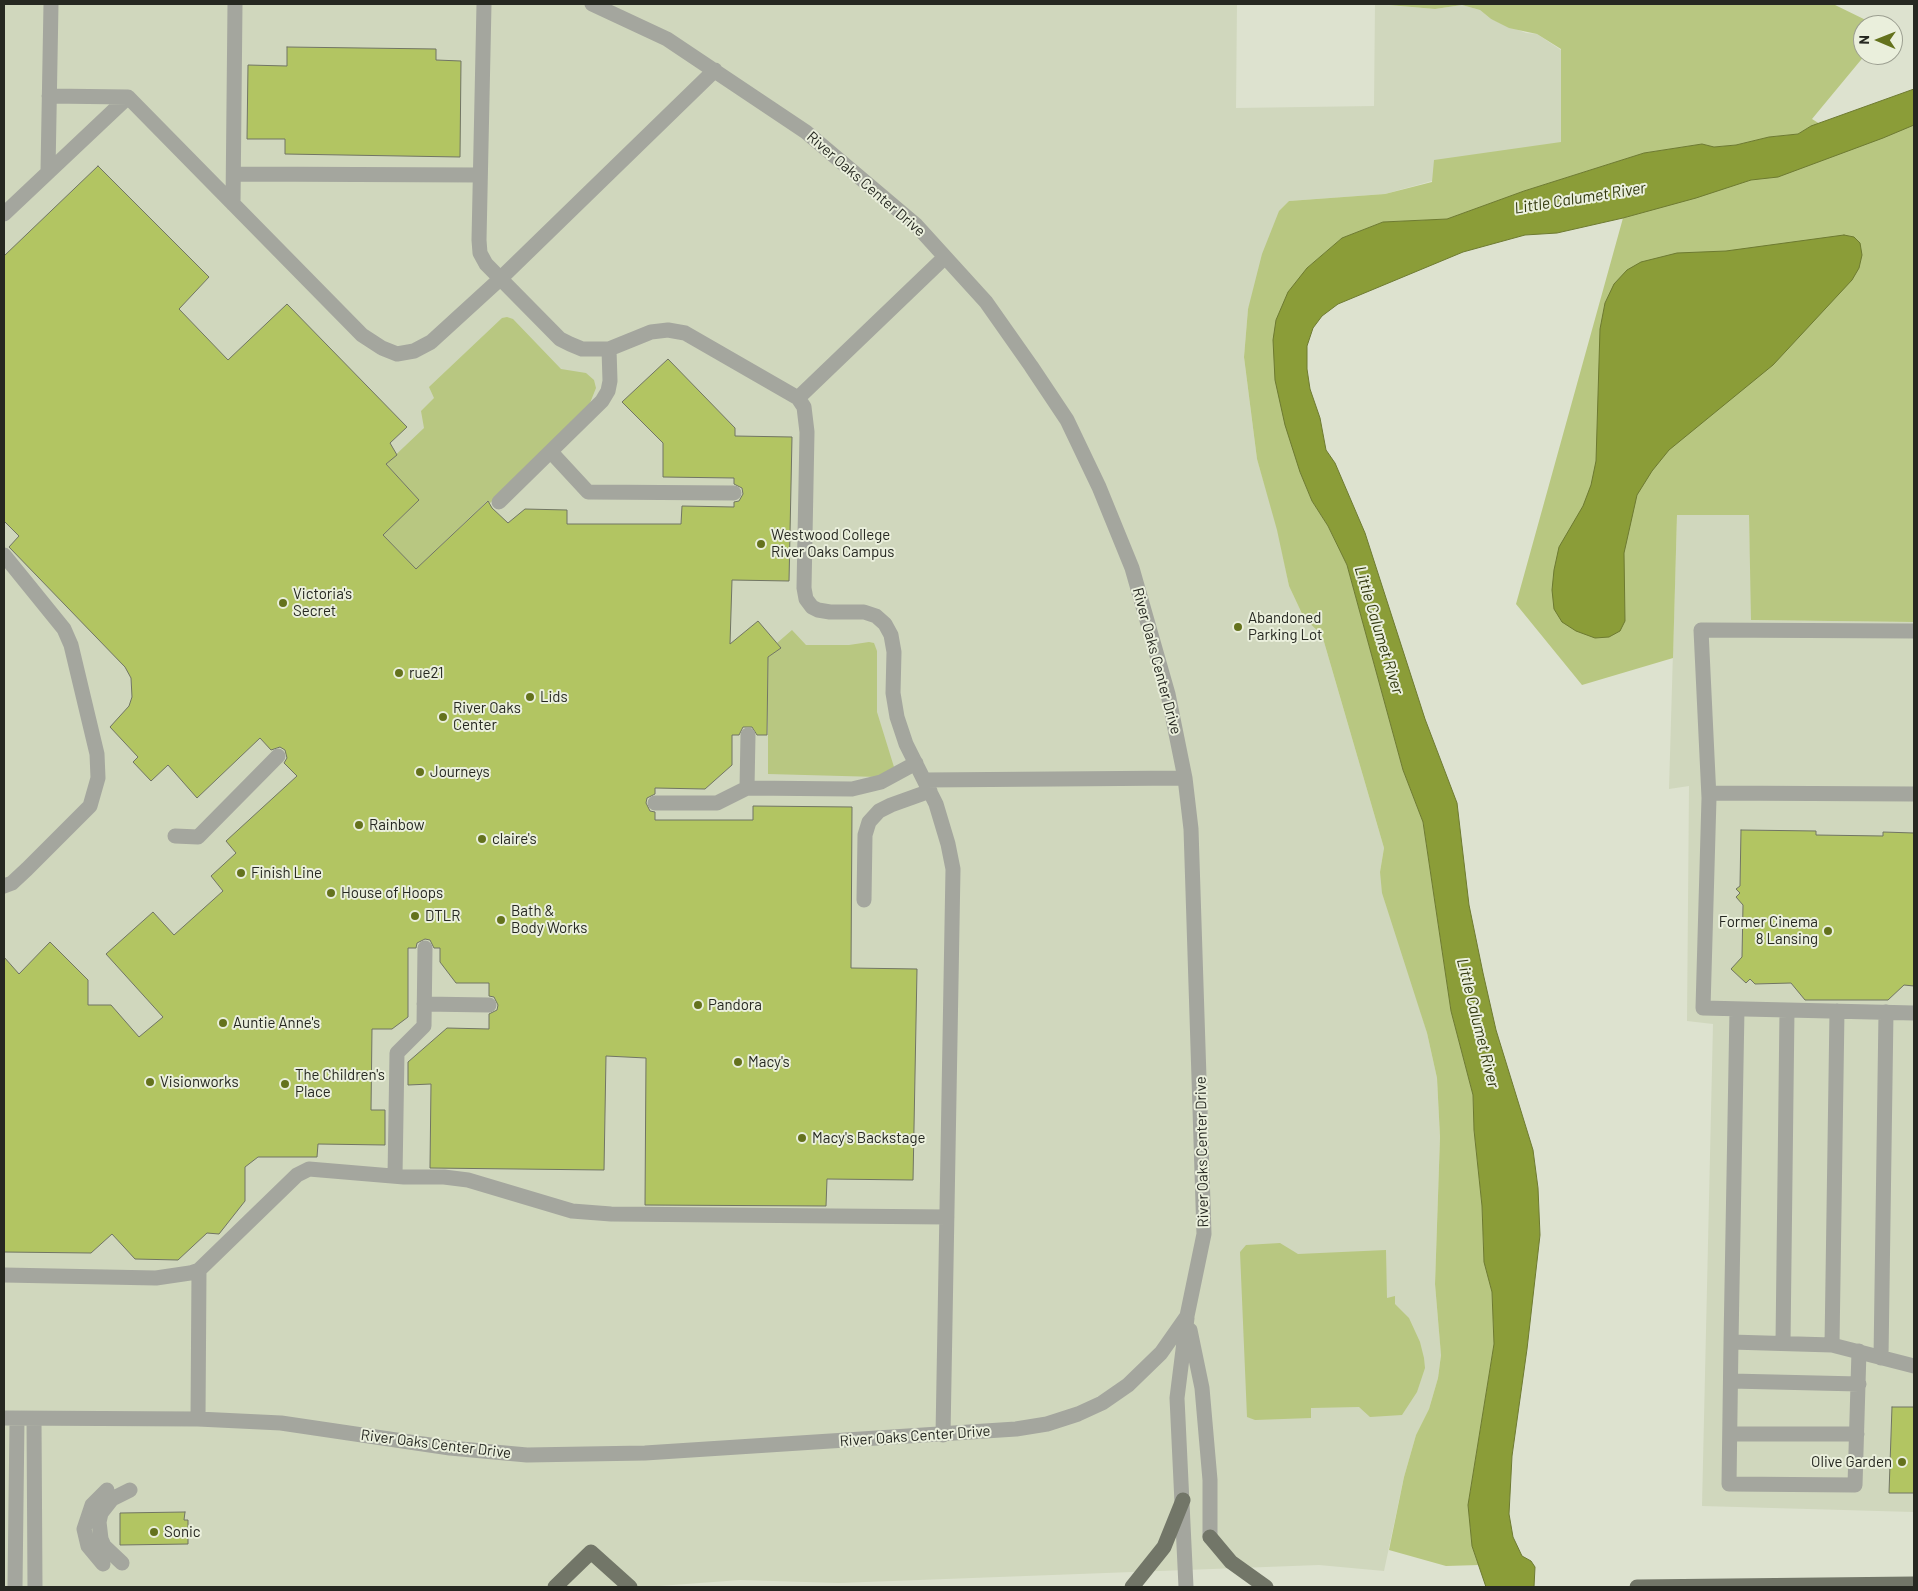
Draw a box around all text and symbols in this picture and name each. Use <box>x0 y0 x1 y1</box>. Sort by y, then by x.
north arrow <box>1853 15 1903 65</box>
text: N <box>1855 35 1872 45</box>
street label: River Oaks Center Drive <box>803 128 929 240</box>
water label: Little Calumet River <box>1513 178 1647 218</box>
place label: Westwood College River Oaks Campus <box>771 526 894 561</box>
marker: Westwood College River Oaks Campus <box>755 538 767 550</box>
water label: Little Calumet River <box>1350 564 1408 696</box>
place label: Victoria's Secret <box>293 585 352 620</box>
street label: River Oaks Center Drive <box>1129 586 1185 736</box>
marker: Victoria's Secret <box>277 597 289 609</box>
place label: Abandoned Parking Lot <box>1248 609 1322 644</box>
marker: Abandoned Parking Lot <box>1232 621 1244 633</box>
place label: rue21 <box>409 664 444 682</box>
marker: rue21 <box>393 667 405 679</box>
place label: Lids <box>540 688 568 706</box>
marker: Lids <box>524 691 536 703</box>
place label: River Oaks Center <box>453 699 521 734</box>
marker: River Oaks Center <box>437 711 449 723</box>
place label: Journeys <box>430 763 490 781</box>
marker: Journeys <box>414 766 426 778</box>
place label: Rainbow <box>369 816 425 834</box>
marker: Rainbow <box>353 819 365 831</box>
place label: claire's <box>492 830 537 848</box>
marker: claire's <box>476 833 488 845</box>
place label: Finish Line <box>251 864 322 882</box>
marker: Finish Line <box>235 867 247 879</box>
place label: House of Hoops <box>341 884 443 902</box>
marker: House of Hoops <box>325 887 337 899</box>
place label: Bath & Body Works <box>511 902 587 937</box>
place label: DTLR <box>425 907 460 925</box>
marker: DTLR <box>409 910 421 922</box>
place label: Former Cinema 8 Lansing <box>1719 913 1818 948</box>
marker: Bath & Body Works <box>495 914 507 926</box>
marker: Former Cinema 8 Lansing <box>1822 925 1834 937</box>
water label: Little Calumet River <box>1453 956 1503 1090</box>
place label: Pandora <box>708 996 762 1014</box>
marker: Pandora <box>692 999 704 1011</box>
place label: Auntie Anne's <box>233 1014 320 1032</box>
marker: Auntie Anne's <box>217 1017 229 1029</box>
place label: Macy's <box>748 1053 790 1071</box>
marker: Macy's <box>732 1056 744 1068</box>
place label: The Children's Place <box>295 1066 385 1101</box>
place label: Visionworks <box>160 1073 239 1091</box>
marker: Visionworks <box>144 1076 156 1088</box>
street label: River Oaks Center Drive <box>1192 1076 1212 1228</box>
marker: The Children's Place <box>279 1078 291 1090</box>
place label: Macy's Backstage <box>812 1129 925 1147</box>
marker: Macy's Backstage <box>796 1132 808 1144</box>
street label: River Oaks Center Drive <box>839 1422 991 1450</box>
street label: River Oaks Center Drive <box>360 1426 512 1462</box>
place label: Olive Garden <box>1811 1453 1892 1471</box>
marker: Olive Garden <box>1896 1456 1908 1468</box>
place label: Sonic <box>164 1523 201 1541</box>
marker: Sonic <box>148 1526 160 1538</box>

